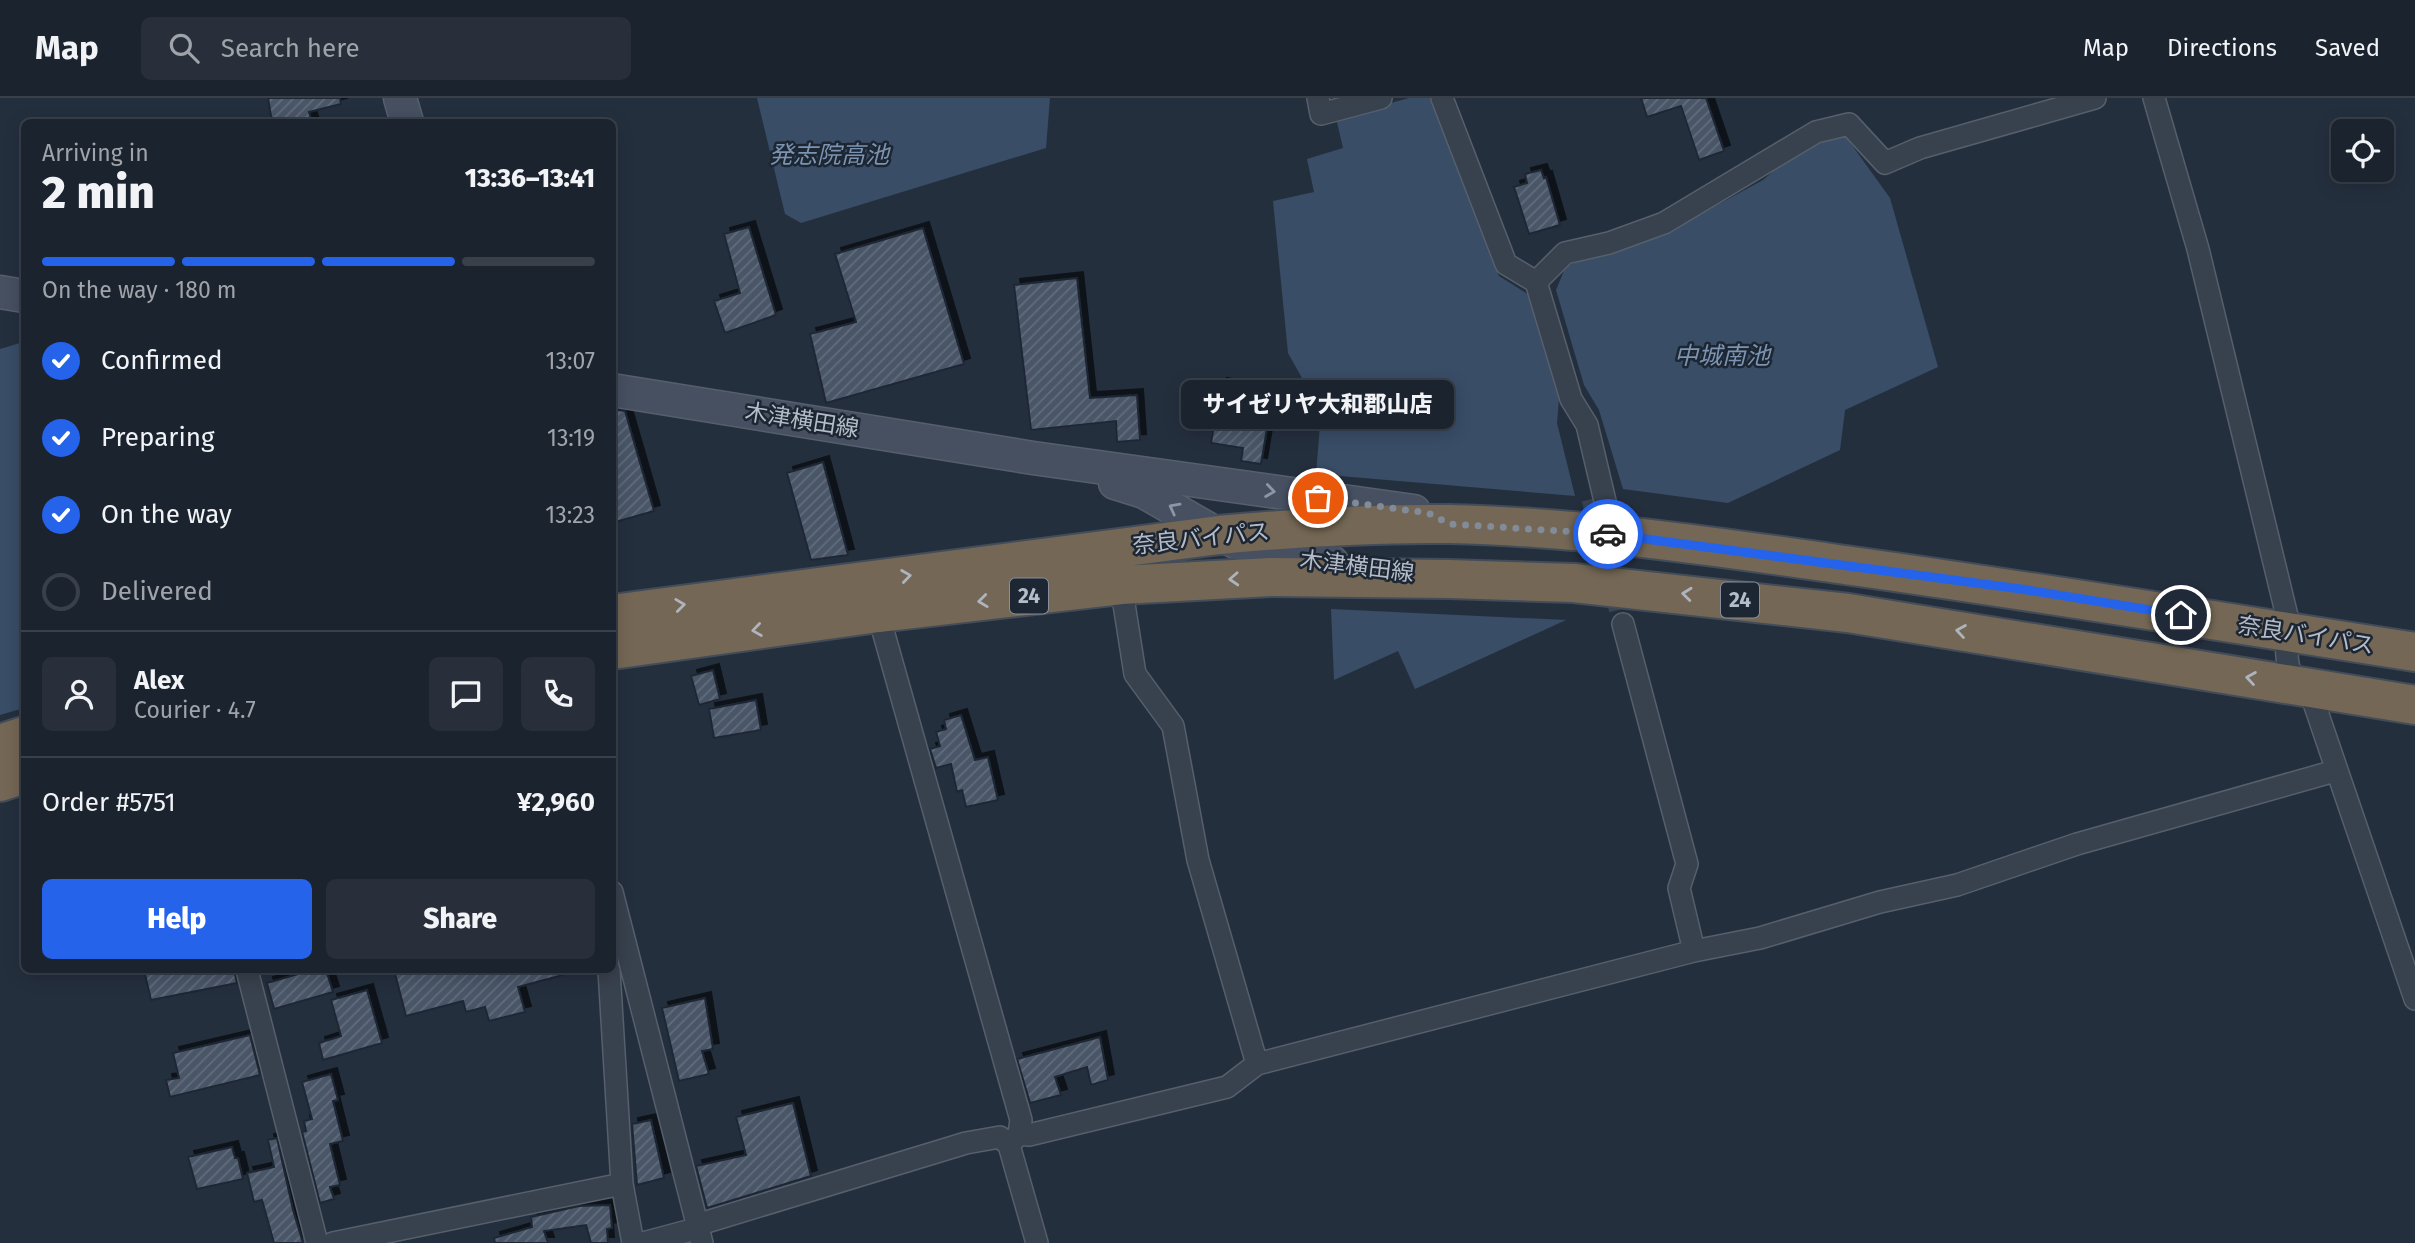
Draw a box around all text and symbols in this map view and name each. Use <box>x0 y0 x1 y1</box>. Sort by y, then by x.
search box <box>141 17 631 80</box>
text: Map <box>35 28 99 68</box>
icon: search <box>165 29 203 67</box>
text: Search here <box>221 33 360 64</box>
text: Map <box>2083 34 2129 62</box>
text: Directions <box>2167 34 2277 62</box>
text: Saved <box>2315 34 2380 62</box>
map controls <box>2331 119 2394 182</box>
button: locate <box>2331 119 2394 182</box>
text: Arriving in <box>42 139 149 167</box>
water label: 発志院高池 <box>769 141 891 169</box>
text: 13:36–13:41 <box>465 163 595 194</box>
text: 2 min <box>42 165 155 220</box>
text: On the way · 180 m <box>42 276 237 304</box>
icon: check <box>42 342 80 380</box>
water label: 中城南池 <box>1674 342 1772 370</box>
text: Confirmed <box>101 345 222 376</box>
text: 13:07 <box>545 347 595 375</box>
callout: サイゼリヤ大和郡山店 <box>1182 379 1454 428</box>
text: サイゼリヤ大和郡山店 <box>1203 390 1433 418</box>
street label: 木津横田線 <box>743 397 861 443</box>
icon: check <box>42 419 80 457</box>
text: Preparing <box>101 422 214 453</box>
text: 13:19 <box>547 424 595 452</box>
pin <box>1288 468 1348 528</box>
icon: bag <box>1299 479 1337 517</box>
one-way arrow <box>1264 483 1276 498</box>
icon: check <box>42 496 80 534</box>
text: On the way <box>101 499 232 530</box>
courier <box>1573 499 1643 569</box>
text: 13:23 <box>545 501 595 529</box>
one-way arrow <box>1169 502 1181 516</box>
icon: car <box>1589 515 1627 553</box>
street label: 奈良バイパス <box>1131 517 1271 559</box>
street label: 木津横田線 <box>1298 545 1416 587</box>
one-way arrow <box>900 569 912 584</box>
one-way arrow <box>1228 571 1239 586</box>
text: Delivered <box>101 576 213 607</box>
road number: 24 <box>1010 578 1048 614</box>
road number: 24 <box>1721 582 1759 618</box>
pin <box>2151 585 2211 645</box>
one-way arrow <box>1681 587 1692 602</box>
one-way arrow <box>977 593 989 608</box>
icon: home <box>2162 596 2200 634</box>
one-way arrow <box>674 598 686 613</box>
street label: 奈良バイパス <box>2236 610 2376 660</box>
one-way arrow <box>752 622 763 637</box>
one-way arrow <box>1955 624 1967 639</box>
button: person <box>42 657 116 731</box>
button: chat <box>429 657 503 731</box>
button: phone <box>521 657 595 731</box>
text: Alex <box>134 665 184 696</box>
one-way arrow <box>2245 671 2257 686</box>
text: Courier · 4.7 <box>134 696 256 724</box>
text: Order #5751 <box>42 787 176 818</box>
text: ¥2,960 <box>517 787 595 818</box>
button: Help <box>42 879 312 959</box>
button: Share <box>326 879 595 959</box>

